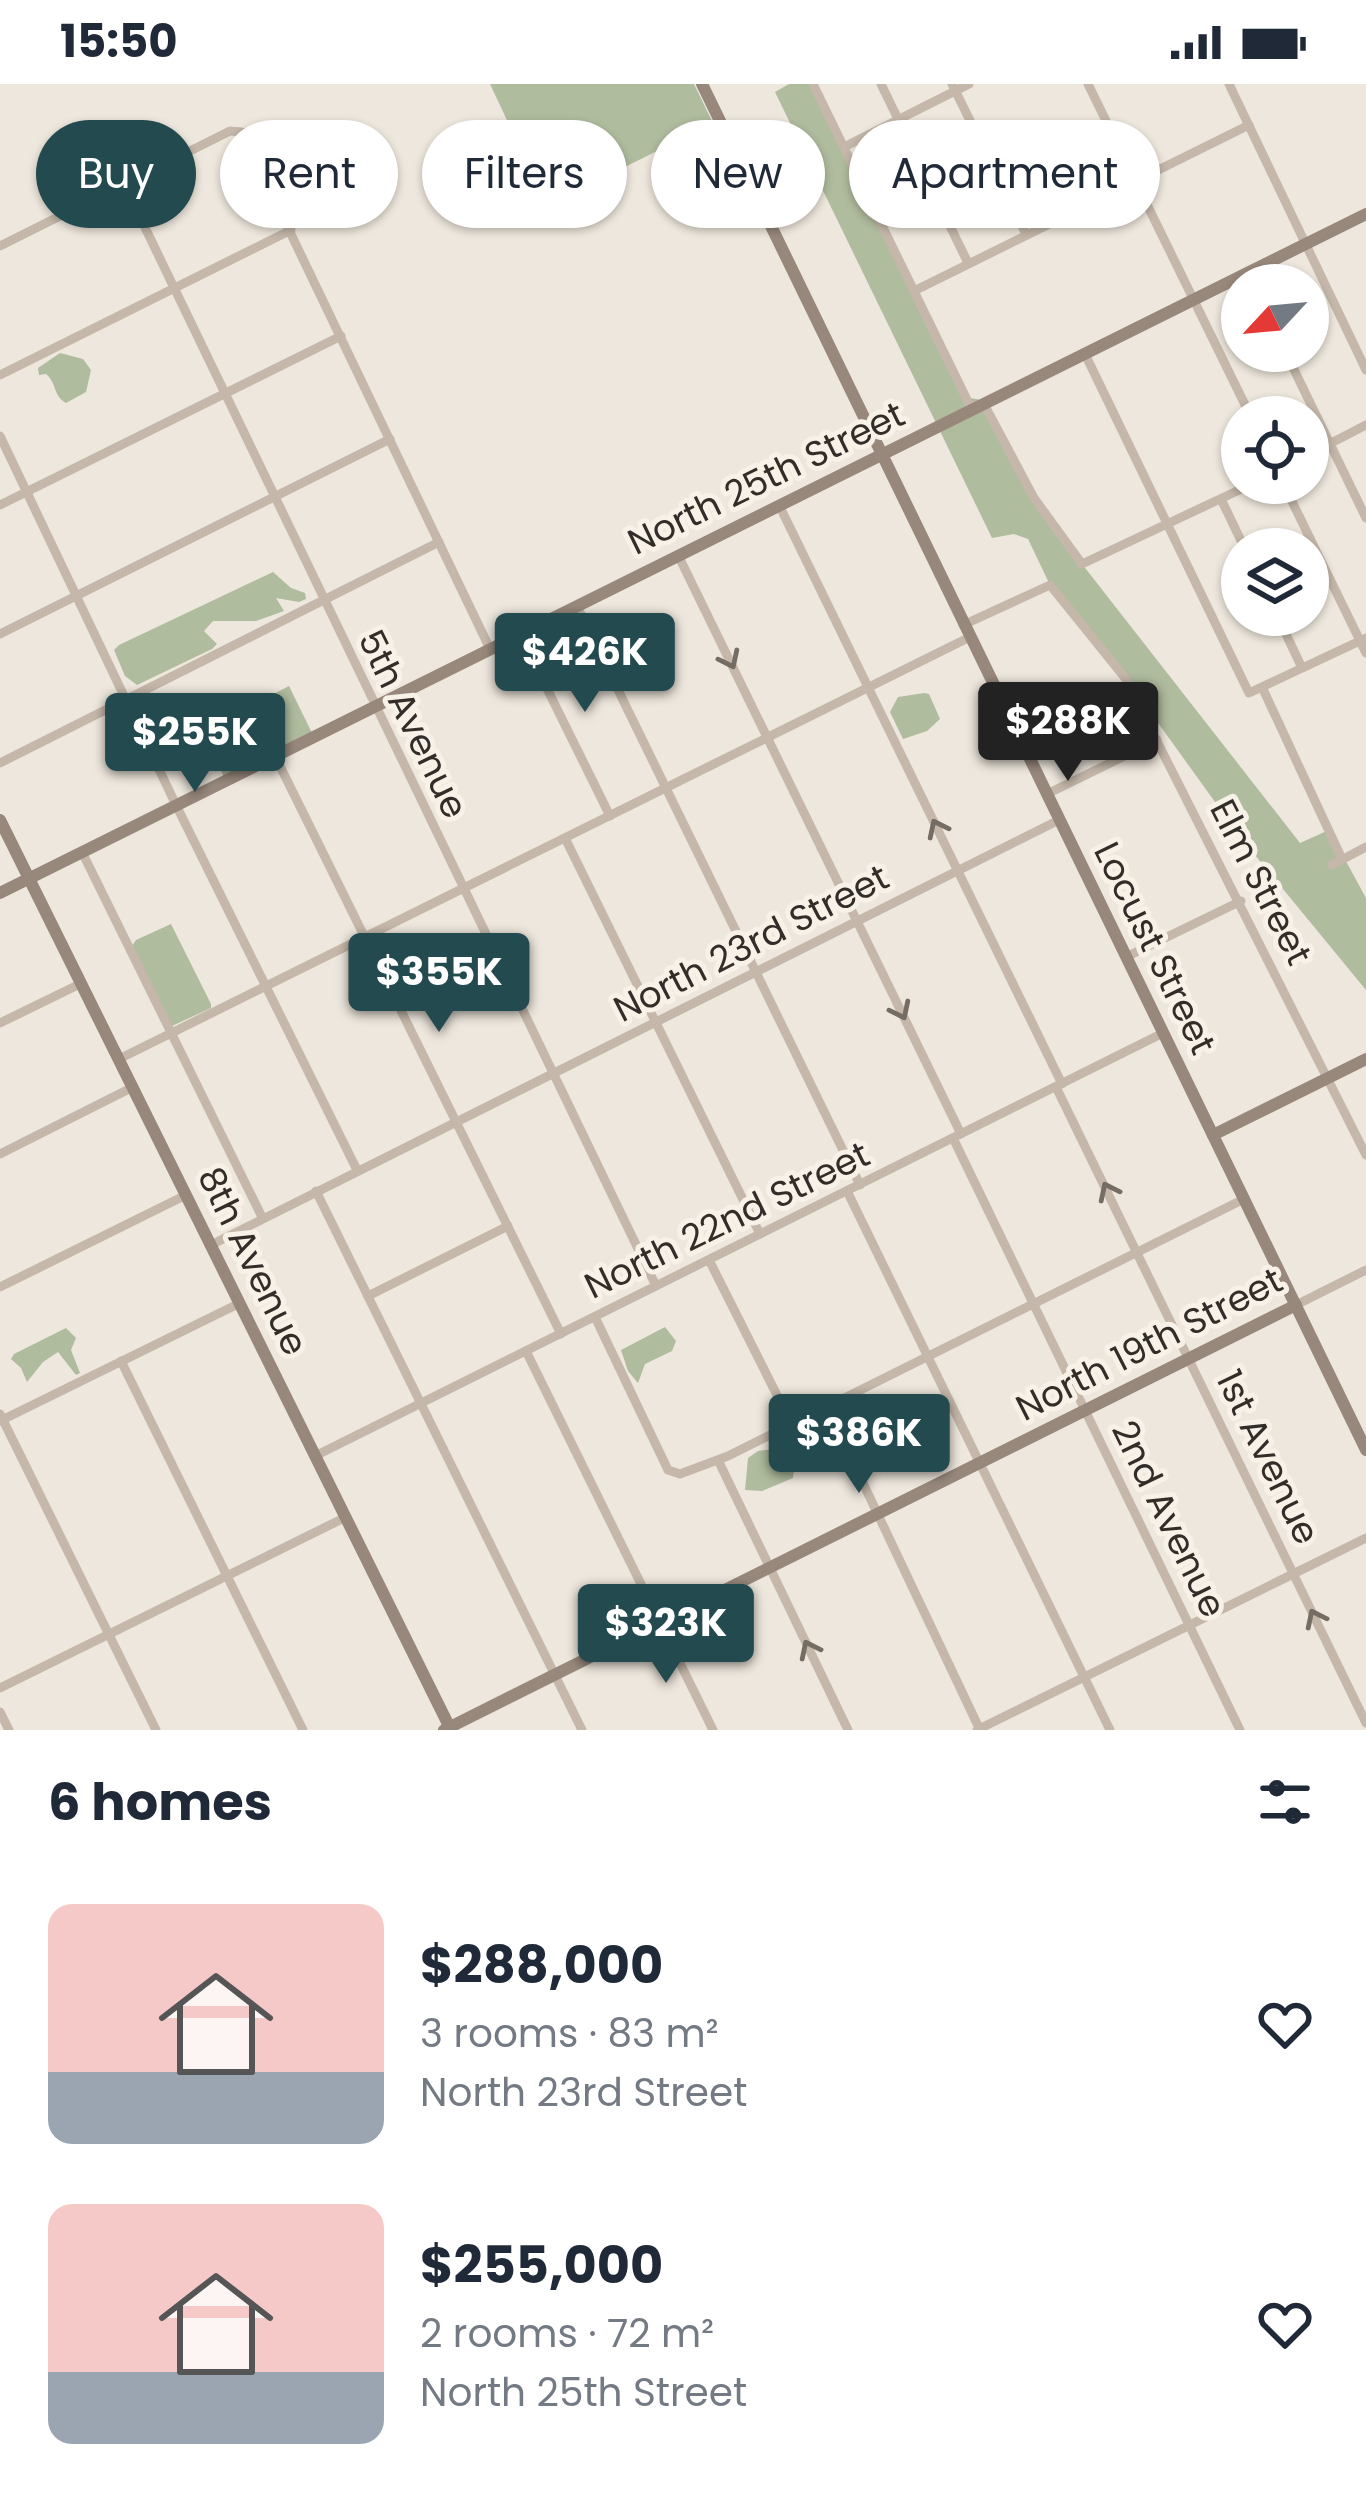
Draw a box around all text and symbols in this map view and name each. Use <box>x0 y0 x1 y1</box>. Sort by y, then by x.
text: 15:50 <box>60 10 178 73</box>
chip: Buy <box>36 120 196 228</box>
chip: Rent <box>220 120 398 228</box>
chip: Filters <box>422 120 627 228</box>
chip: New <box>651 120 825 228</box>
chip: Apartment <box>849 120 1160 228</box>
north arrow <box>1221 264 1329 372</box>
map controls <box>1221 264 1329 636</box>
street label: North 25th Street <box>619 389 913 567</box>
button: locate <box>1221 396 1329 504</box>
button: layers <box>1221 528 1329 636</box>
pin: $426K <box>501 613 669 715</box>
street label: 5th Avenue <box>345 621 481 827</box>
text: $426K <box>522 624 648 679</box>
one-way arrow <box>715 648 739 669</box>
pin: $288K <box>984 682 1152 784</box>
pin: $255K <box>111 693 279 795</box>
text: $288K <box>1005 693 1131 748</box>
text: $255K <box>132 704 258 759</box>
street label: Elm Street <box>1198 790 1324 974</box>
one-way arrow <box>928 818 951 840</box>
street label: Locust Street <box>1082 833 1228 1063</box>
street label: North 23rd Street <box>605 852 897 1034</box>
pin: $355K <box>355 933 523 1035</box>
text: $355K <box>375 944 503 999</box>
one-way arrow <box>887 998 910 1020</box>
street label: North 22nd Street <box>576 1129 878 1311</box>
street label: 8th Avenue <box>185 1158 321 1364</box>
one-way arrow <box>1099 1182 1122 1204</box>
street label: North 19th Street <box>1007 1255 1291 1433</box>
street label: 1st Avenue <box>1204 1361 1332 1553</box>
pin: $386K <box>775 1394 943 1496</box>
text: $386K <box>796 1405 922 1460</box>
street label: 2nd Avenue <box>1099 1412 1239 1626</box>
pin: $323K <box>582 1584 750 1686</box>
text: $323K <box>605 1595 727 1650</box>
one-way arrow <box>1306 1609 1329 1630</box>
one-way arrow <box>800 1640 823 1661</box>
text: 6 homes <box>48 1766 272 1838</box>
icon: filters <box>1252 1769 1318 1835</box>
text: $288,000 <box>420 1929 663 2001</box>
icon: home <box>144 1952 288 2096</box>
icon: heart <box>1252 1991 1318 2057</box>
text: 3 rooms · 83 m² <box>420 2006 719 2061</box>
text: North 23rd Street <box>420 2065 747 2120</box>
text: $255,000 <box>420 2229 663 2301</box>
icon: home <box>144 2252 288 2396</box>
icon: heart <box>1252 2291 1318 2357</box>
text: 2 rooms · 72 m² <box>420 2306 714 2361</box>
text: North 25th Street <box>420 2365 747 2420</box>

